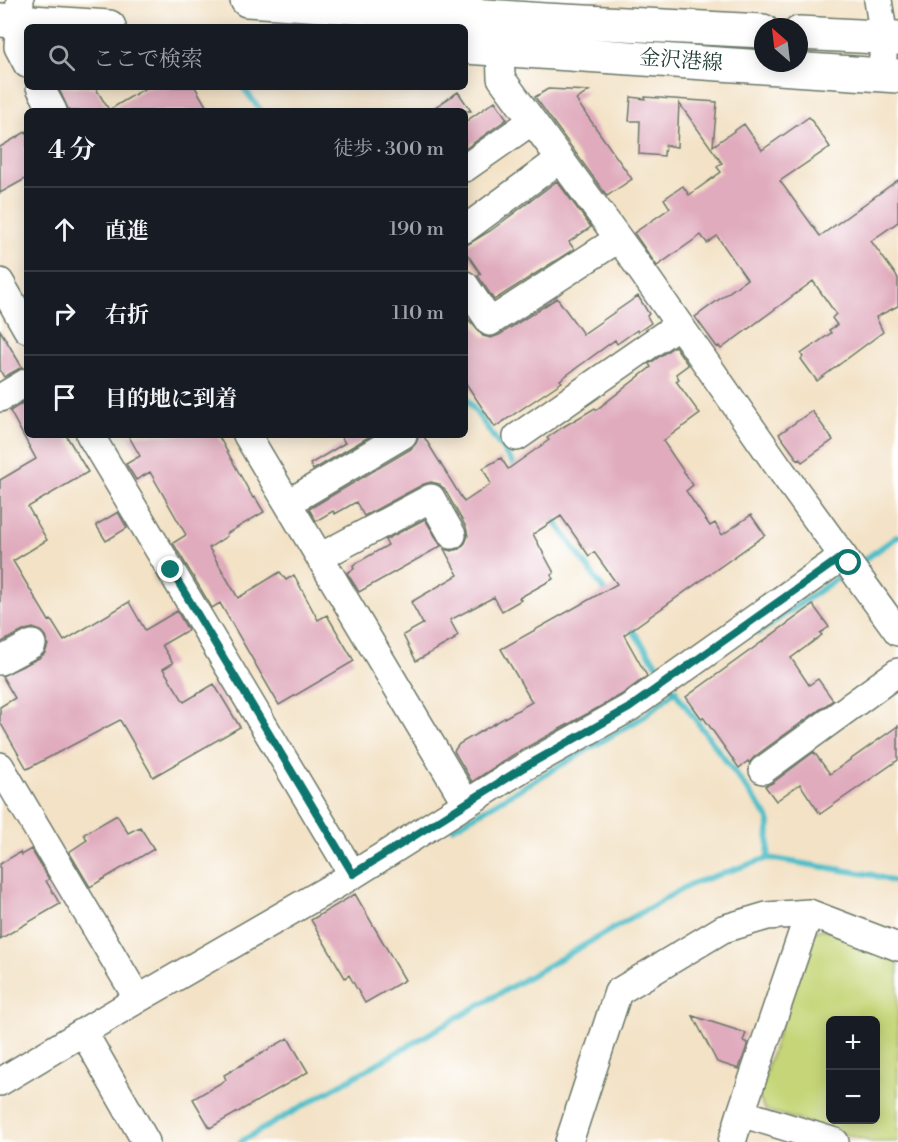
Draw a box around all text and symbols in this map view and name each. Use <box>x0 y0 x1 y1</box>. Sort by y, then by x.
north arrow <box>754 18 808 72</box>
search box <box>24 24 468 90</box>
icon: search <box>45 41 78 74</box>
street label: 金沢港線 <box>638 45 724 77</box>
text: ここで検索 <box>93 46 203 73</box>
text: 4 分 <box>48 134 96 166</box>
text: 徒歩 · 300 m <box>333 137 444 162</box>
icon: ahead <box>48 213 81 246</box>
text: 190 m <box>389 217 444 242</box>
text: 直進 <box>105 218 149 245</box>
icon: right <box>48 297 81 330</box>
text: 110 m <box>392 301 444 326</box>
text: 右折 <box>105 302 149 329</box>
icon: arrive <box>48 381 81 414</box>
text: 目的地に到着 <box>105 386 237 413</box>
route start <box>835 549 861 575</box>
route end <box>157 556 183 582</box>
map controls <box>826 1016 880 1124</box>
button: + <box>826 1016 880 1070</box>
button: − <box>826 1070 880 1124</box>

